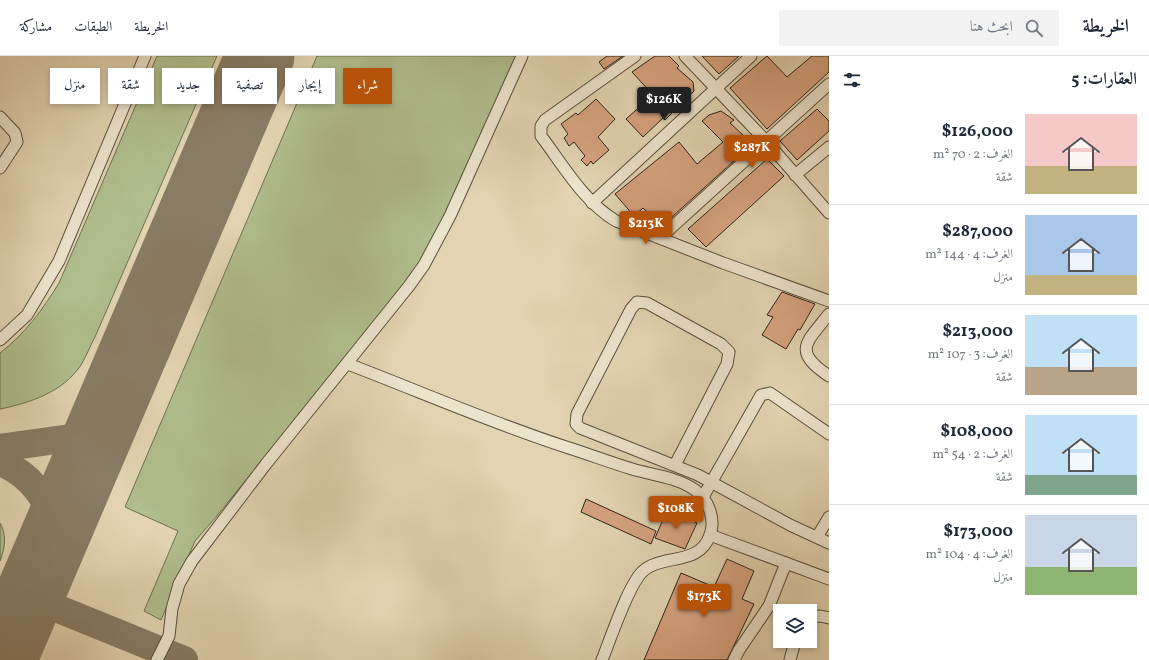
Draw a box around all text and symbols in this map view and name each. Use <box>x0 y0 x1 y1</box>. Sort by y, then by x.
search box <box>779 10 1059 46</box>
text: الخريطة <box>1083 14 1129 40</box>
text: ابحث هنا <box>970 17 1013 38</box>
icon: search <box>1023 17 1045 39</box>
text: مشاركة <box>20 18 52 37</box>
text: الطبقات <box>74 18 112 37</box>
text: الخريطة <box>134 18 168 37</box>
chip: منزل <box>50 68 100 104</box>
chip: شقة <box>108 68 154 104</box>
chip: جديد <box>162 68 214 104</box>
chip: تصفية <box>222 68 277 104</box>
chip: إيجار <box>285 68 335 104</box>
chip: شراء <box>343 68 392 104</box>
text: العقارات: 5 <box>1071 68 1137 91</box>
icon: filters <box>841 69 863 91</box>
pin: $126K <box>636 87 692 121</box>
text: $126K <box>646 91 682 109</box>
text: $126,000 <box>942 120 1013 143</box>
icon: home <box>1057 130 1105 178</box>
pin: $287K <box>724 135 780 169</box>
text: $287K <box>734 139 770 157</box>
text: الغرف: 2 · 70 m² <box>933 146 1013 164</box>
text: شقة <box>996 169 1013 187</box>
pin: $213K <box>618 211 674 245</box>
text: $213K <box>628 215 664 233</box>
text: $287,000 <box>942 220 1013 243</box>
icon: home <box>1057 231 1105 279</box>
text: الغرف: 4 · 144 m² <box>925 246 1013 264</box>
text: منزل <box>993 269 1013 287</box>
text: $213,000 <box>943 320 1013 343</box>
icon: home <box>1057 331 1105 379</box>
text: الغرف: 3 · 107 m² <box>928 346 1013 364</box>
text: شقة <box>996 369 1013 387</box>
text: $108,000 <box>941 420 1013 443</box>
icon: home <box>1057 431 1105 479</box>
text: الغرف: 2 · 54 m² <box>933 446 1013 464</box>
text: شقة <box>996 469 1013 487</box>
pin: $108K <box>648 496 704 530</box>
text: $108K <box>658 500 695 518</box>
text: $173,000 <box>943 520 1013 543</box>
icon: home <box>1057 531 1105 579</box>
text: الغرف: 4 · 104 m² <box>925 546 1013 564</box>
text: منزل <box>993 569 1013 587</box>
pin: $173K <box>676 584 732 618</box>
text: $173K <box>687 588 721 606</box>
map controls <box>773 604 817 648</box>
button: layers <box>773 604 817 648</box>

